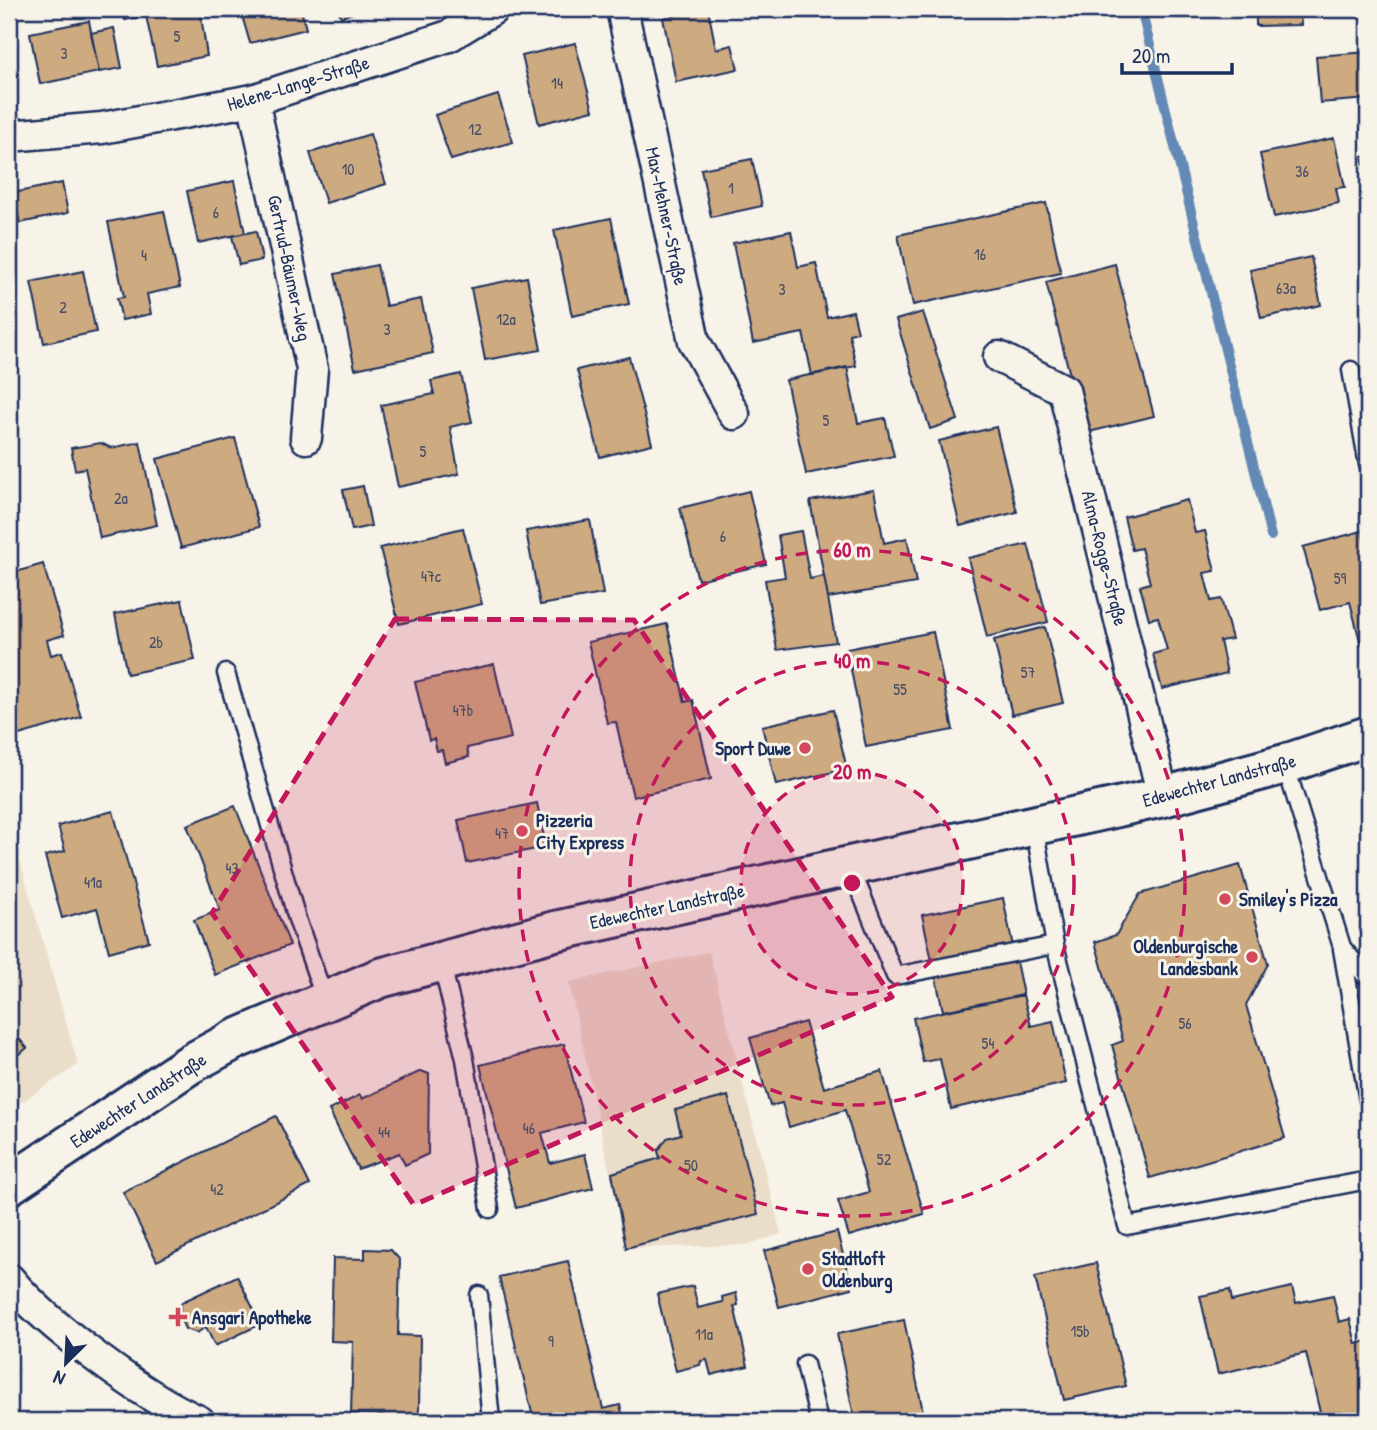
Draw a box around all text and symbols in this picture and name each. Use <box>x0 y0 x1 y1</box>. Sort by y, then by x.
house number: 5 <box>174 25 181 47</box>
scale bar <box>1122 32 1232 76</box>
text: 20 m <box>1132 41 1170 70</box>
house number: 3 <box>60 42 68 64</box>
street label: Helene-Lange-Straße <box>224 49 373 117</box>
house number: 14 <box>551 72 563 94</box>
house number: 12 <box>468 118 482 140</box>
street label: Max-Mehner-Straße <box>640 145 694 288</box>
house number: 10 <box>342 158 354 180</box>
house number: 36 <box>1295 160 1309 182</box>
house number: 1 <box>728 177 734 199</box>
street label: Gertrud-Bäumer-Weg <box>262 193 318 343</box>
house number: 6 <box>213 201 219 223</box>
house number: 16 <box>974 243 986 265</box>
house number: 4 <box>141 244 147 266</box>
house number: 63a <box>1276 277 1296 299</box>
house number: 3 <box>778 278 786 300</box>
house number: 2 <box>59 296 67 318</box>
house number: 12a <box>496 308 516 330</box>
house number: 3 <box>383 318 391 340</box>
house number: 5 <box>823 409 830 431</box>
house number: 5 <box>420 440 427 462</box>
house number: 2a <box>114 487 128 509</box>
street label: Alma-Rogge-Straße <box>1076 488 1134 629</box>
house number: 6 <box>720 525 726 547</box>
text: 60 m <box>834 535 870 564</box>
house number: 47c <box>421 565 442 587</box>
house number: 59 <box>1334 567 1346 589</box>
house number: 2b <box>149 631 163 653</box>
text: 40 m <box>834 646 870 675</box>
house number: 57 <box>1021 661 1035 683</box>
house number: 55 <box>893 678 907 700</box>
house number: 47b <box>453 699 473 721</box>
place label: Sport Duwe <box>715 735 791 762</box>
marker: Sport Duwe <box>797 740 813 756</box>
street label: Edewechter Landstraße <box>1140 747 1299 813</box>
text: 20 m <box>833 757 871 786</box>
place label: Pizzeria City Express <box>536 807 625 856</box>
house number: 47 <box>495 822 509 844</box>
marker: Pizzeria City Express <box>514 823 530 839</box>
house number: 43 <box>225 857 239 879</box>
house number: 41a <box>84 871 102 893</box>
centre of rings <box>840 871 864 895</box>
street label: Edewechter Landstraße <box>587 877 747 935</box>
place label: Smiley's Pizza <box>1239 886 1338 913</box>
marker: Smiley's Pizza <box>1217 891 1233 907</box>
place label: Oldenburgische Landesbank <box>1133 933 1238 981</box>
marker: Oldenburgische Landesbank <box>1244 949 1260 965</box>
house number: 56 <box>1178 1012 1192 1034</box>
house number: 54 <box>982 1032 994 1054</box>
street label: Edewechter Landstraße <box>65 1046 212 1154</box>
house number: 46 <box>523 1117 535 1139</box>
house number: 44 <box>378 1121 390 1143</box>
house number: 52 <box>877 1148 892 1170</box>
house number: 50 <box>684 1154 698 1176</box>
house number: 42 <box>210 1178 224 1200</box>
place label: Stadtloft Oldenburg <box>822 1245 893 1294</box>
marker: Stadtloft Oldenburg <box>800 1261 816 1277</box>
place label: Ansgari Apotheke <box>192 1304 312 1331</box>
marker: Ansgari Apotheke <box>170 1309 186 1325</box>
house number: 15b <box>1070 1320 1090 1342</box>
house number: 11a <box>695 1323 713 1345</box>
north arrow <box>32 1328 102 1398</box>
house number: 9 <box>548 1330 554 1352</box>
text: N <box>49 1365 69 1392</box>

